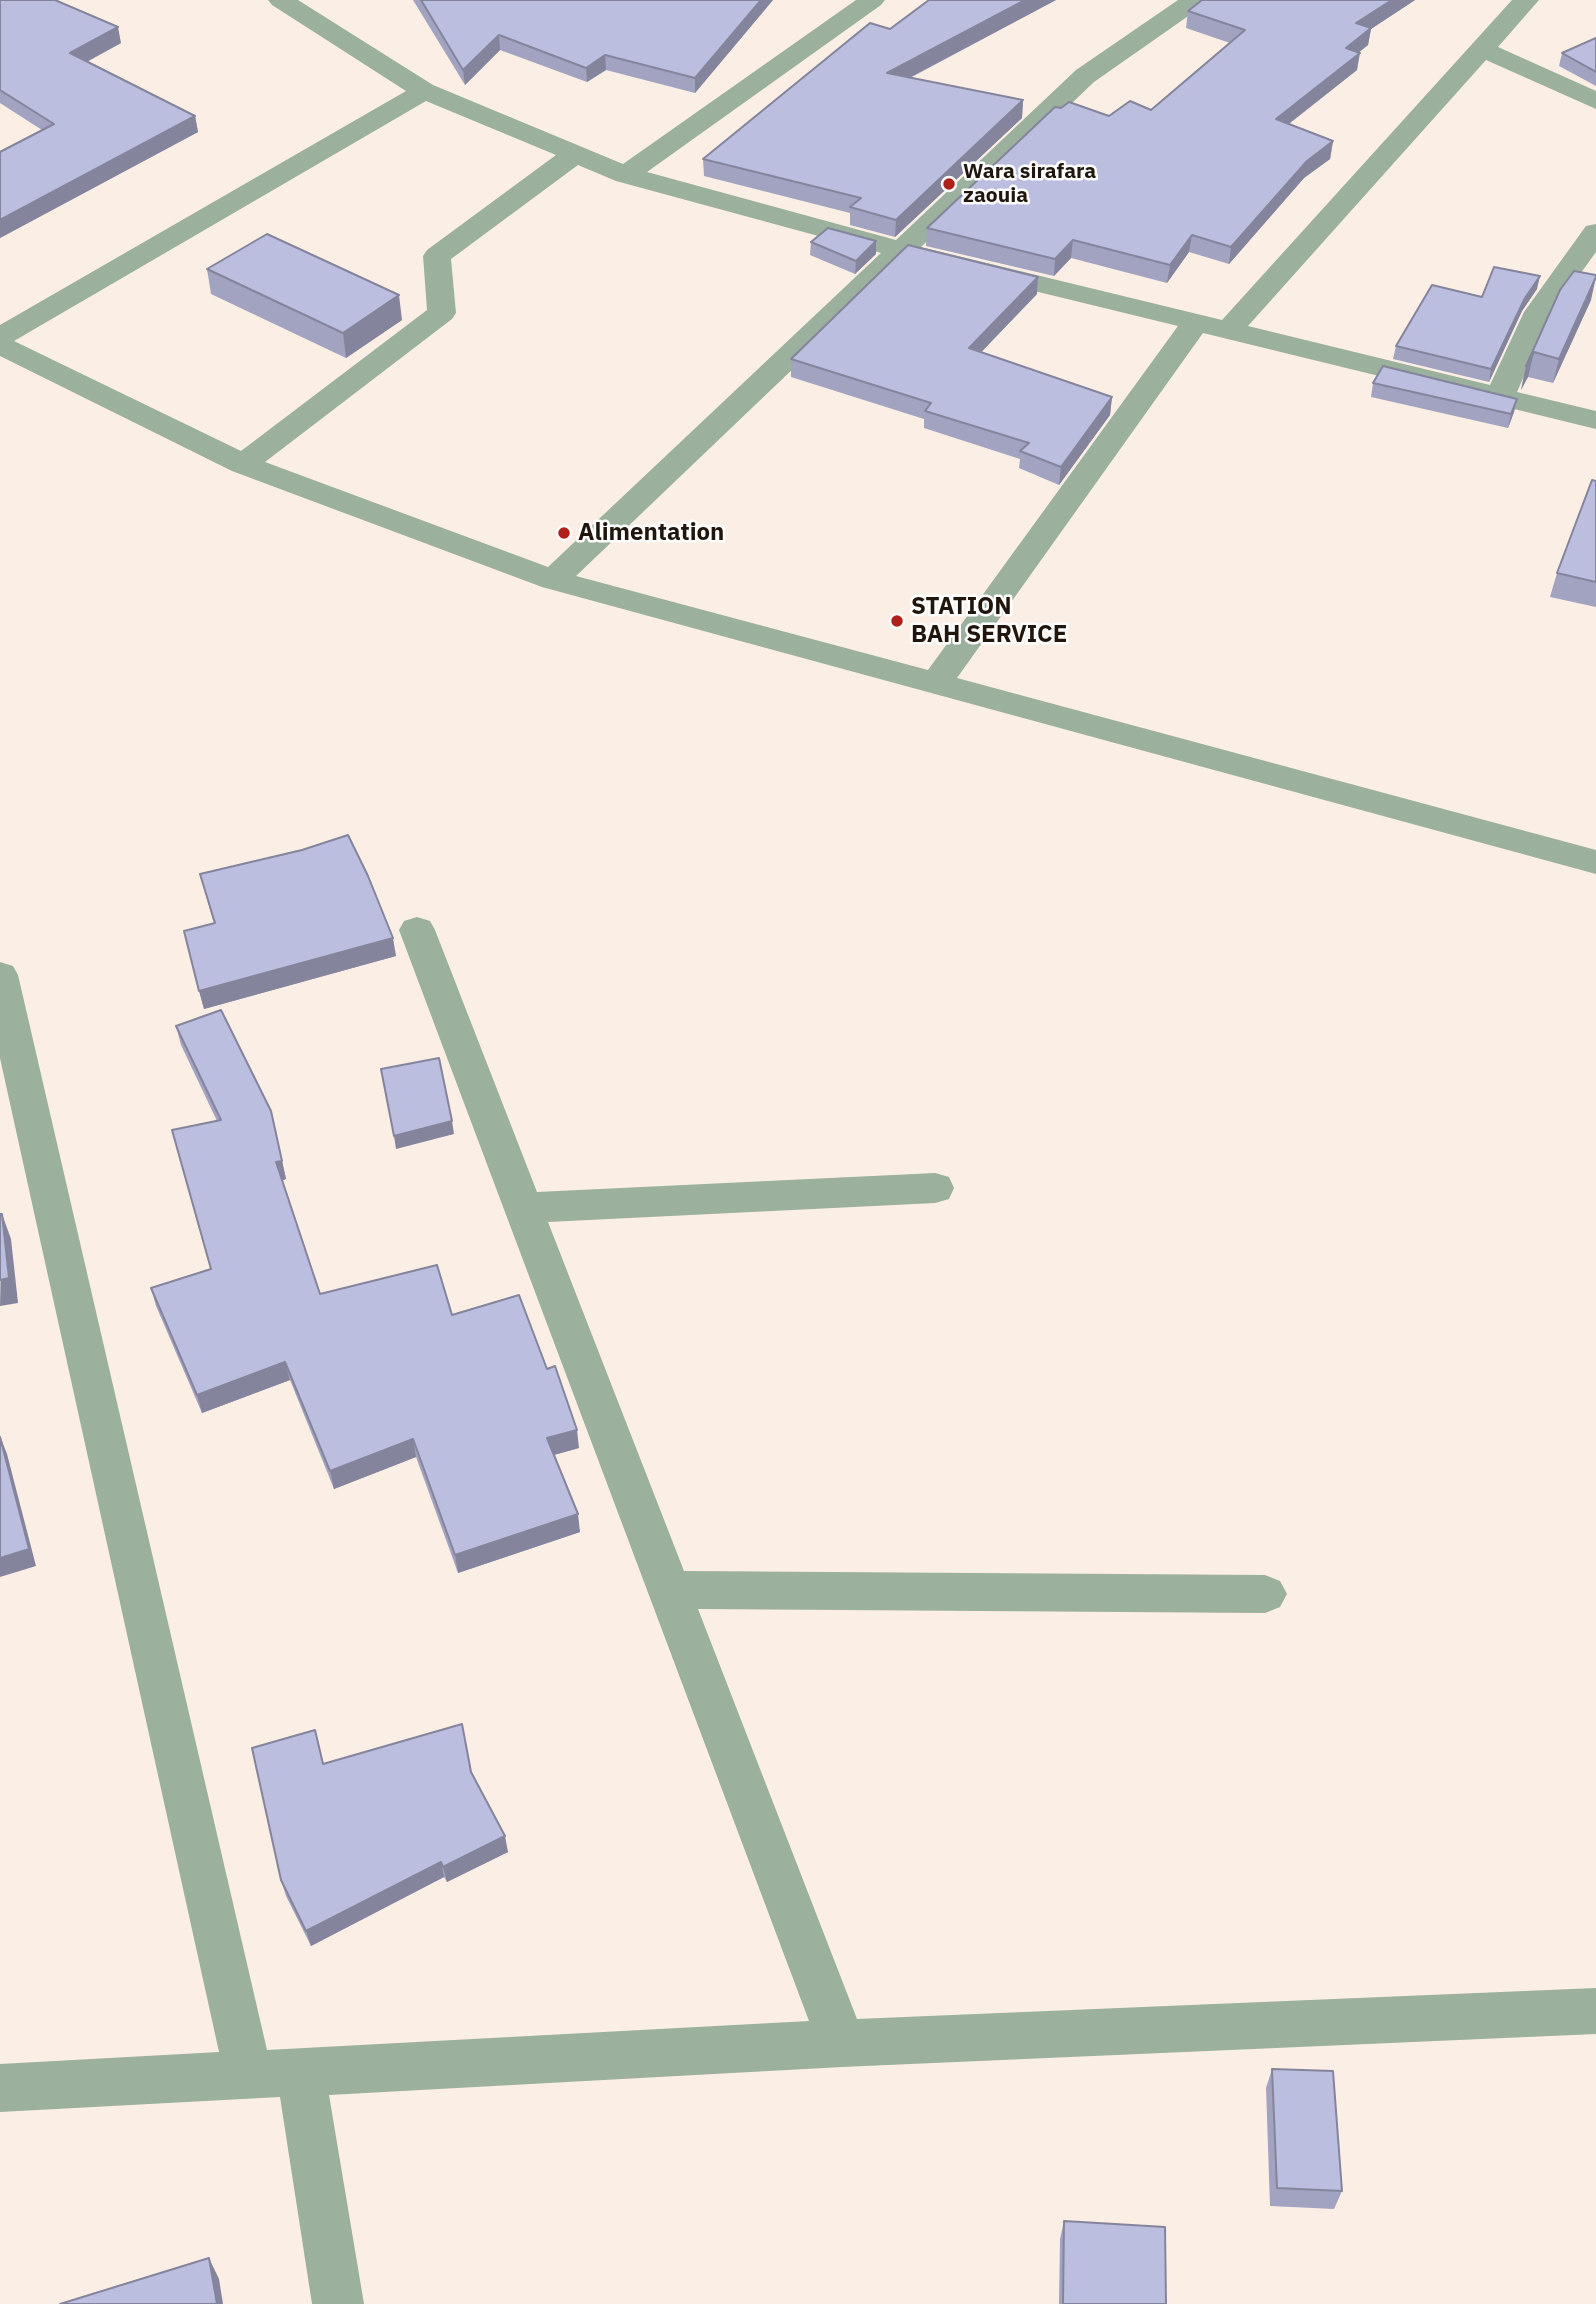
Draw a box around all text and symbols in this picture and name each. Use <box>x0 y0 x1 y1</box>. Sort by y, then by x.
place label: Wara sirafara zaouia <box>963 159 1096 209</box>
marker: Wara sirafara zaouia <box>941 176 957 192</box>
place label: Alimentation <box>578 519 724 547</box>
marker: Alimentation <box>556 525 572 541</box>
place label: STATION BAH SERVICE <box>911 593 1067 649</box>
marker: STATION BAH SERVICE <box>889 613 905 629</box>

